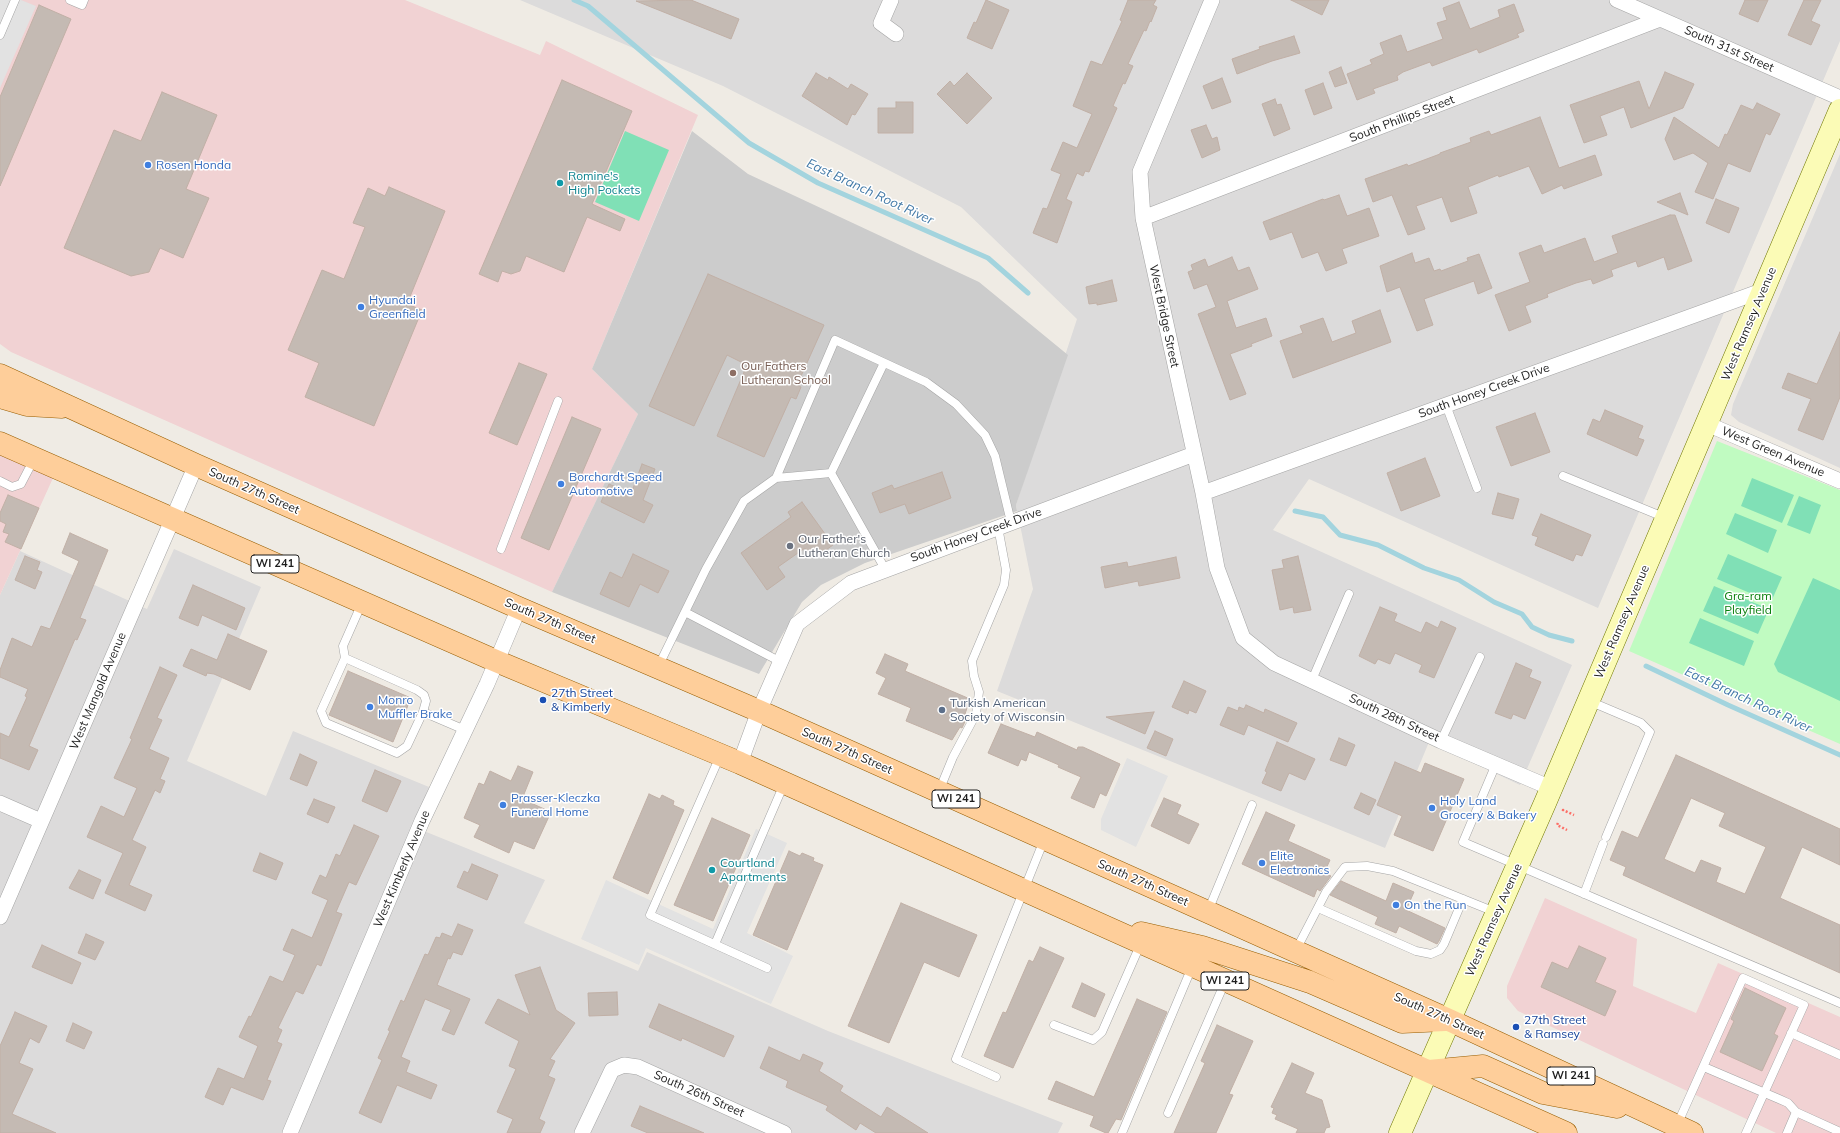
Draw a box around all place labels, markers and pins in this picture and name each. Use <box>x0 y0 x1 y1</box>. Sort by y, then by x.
place label: Rosen Honda <box>156 158 231 172</box>
marker: Rosen Honda <box>143 160 153 170</box>
place label: Romine's High Pockets <box>568 169 640 197</box>
marker: Romine's High Pockets <box>555 178 565 188</box>
place label: Hyundai Greenfield <box>369 293 426 321</box>
marker: Hyundai Greenfield <box>356 302 366 312</box>
place label: Our Fathers Lutheran School <box>741 359 831 387</box>
marker: Our Fathers Lutheran School <box>728 368 738 378</box>
place label: Borchardt Speed Automotive <box>569 470 662 498</box>
marker: Borchardt Speed Automotive <box>556 479 566 489</box>
place label: Our Father's Lutheran Church <box>798 532 890 560</box>
marker: Our Father's Lutheran Church <box>785 541 795 551</box>
place label: 27th Street & Kimberly <box>551 686 613 714</box>
place label: Monro Muffler Brake <box>378 693 452 721</box>
marker: 27th Street & Kimberly <box>538 695 548 705</box>
place label: Turkish American Society of Wisconsin <box>950 696 1065 724</box>
marker: Monro Muffler Brake <box>365 702 375 712</box>
marker: Turkish American Society of Wisconsin <box>937 705 947 715</box>
place label: Prasser-Kleczka Funeral Home <box>511 791 600 819</box>
place label: Holy Land Grocery & Bakery <box>1440 794 1537 822</box>
marker: Prasser-Kleczka Funeral Home <box>498 800 508 810</box>
marker: Holy Land Grocery & Bakery <box>1427 803 1437 813</box>
place label: Elite Electronics <box>1270 849 1329 877</box>
place label: Courtland Apartments <box>720 856 786 884</box>
marker: Elite Electronics <box>1257 858 1267 868</box>
marker: Courtland Apartments <box>707 865 717 875</box>
place label: On the Run <box>1404 898 1467 912</box>
marker: On the Run <box>1391 900 1401 910</box>
place label: 27th Street & Ramsey <box>1524 1013 1586 1041</box>
marker: 27th Street & Ramsey <box>1511 1022 1521 1032</box>

